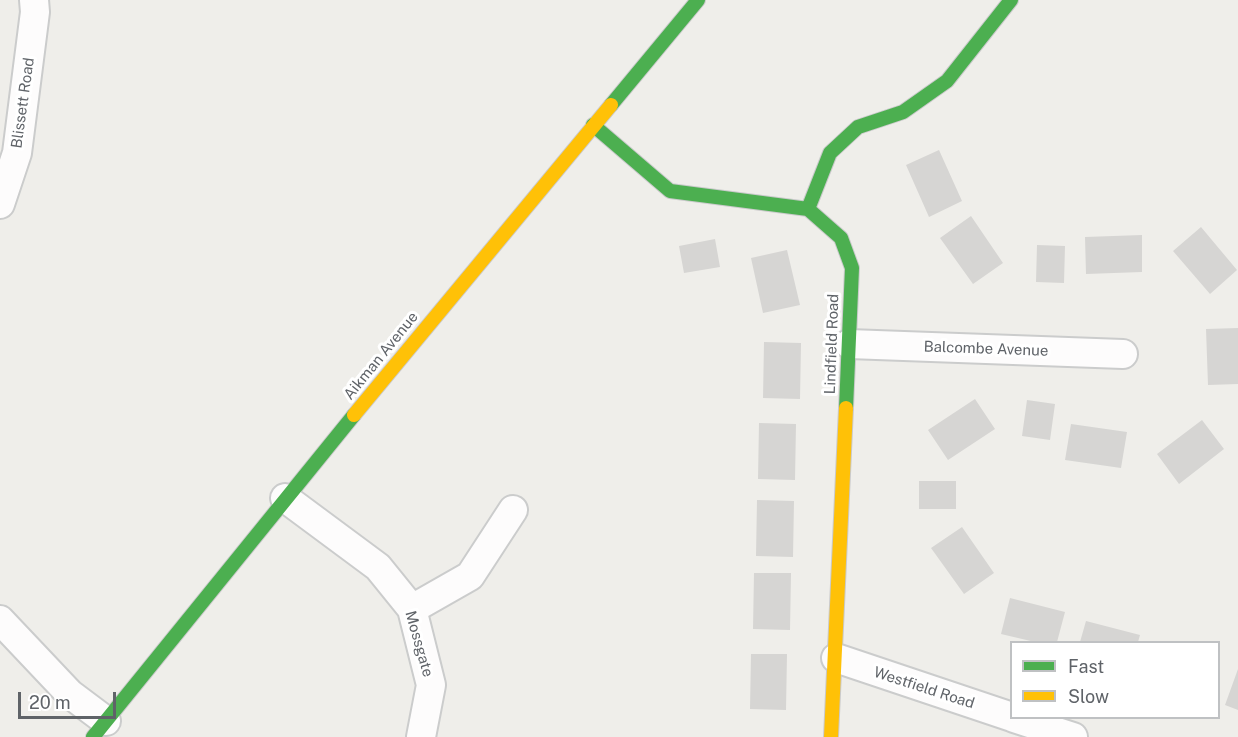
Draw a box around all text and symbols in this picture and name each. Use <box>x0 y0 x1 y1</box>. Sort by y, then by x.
street label: Blissett Road <box>8 56 38 150</box>
street label: Lindfield Road <box>821 293 843 395</box>
street label: Aikman Avenue <box>340 308 422 404</box>
street label: Balcombe Avenue <box>923 338 1049 360</box>
street label: Mossgate <box>401 609 437 679</box>
legend <box>1010 641 1220 719</box>
text: Fast <box>1068 656 1104 677</box>
street label: Westfield Road <box>871 663 977 713</box>
scale bar <box>21 680 118 718</box>
text: Slow <box>1068 686 1109 707</box>
text: 20 m <box>29 692 71 713</box>

